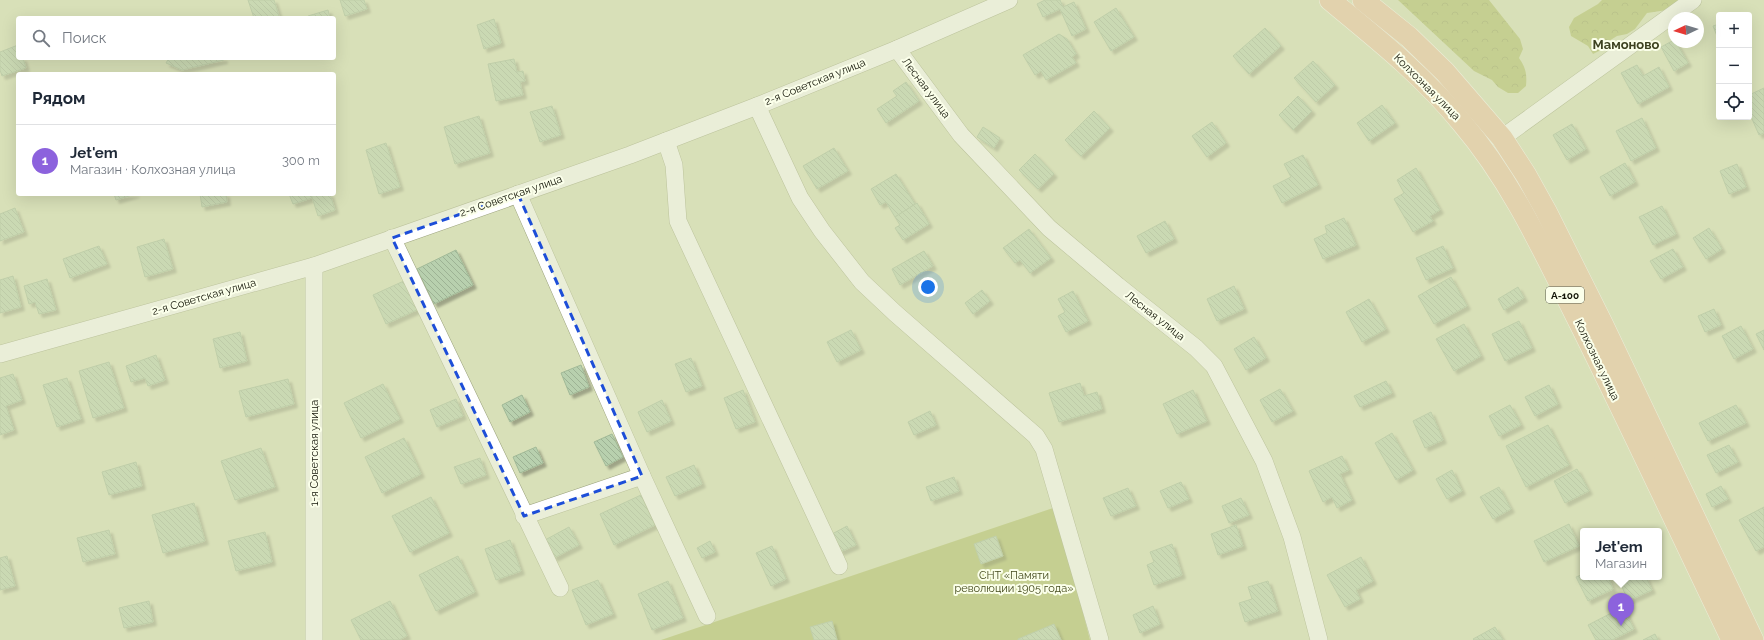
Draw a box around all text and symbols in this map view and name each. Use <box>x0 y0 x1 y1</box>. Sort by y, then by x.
north arrow <box>1668 12 1704 48</box>
map controls <box>1716 12 1752 120</box>
button: + <box>1716 12 1752 48</box>
search box <box>16 16 336 60</box>
icon: search <box>30 27 52 49</box>
text: Поиск <box>62 29 107 47</box>
district label: Мамоново <box>1593 37 1660 52</box>
button: − <box>1716 48 1752 84</box>
street label: Колхозная улица <box>1391 51 1463 123</box>
street label: Лесная улица <box>899 55 953 121</box>
street label: 2-я Советская улица <box>763 56 867 108</box>
button: locate <box>1716 84 1752 120</box>
text: Рядом <box>32 88 85 108</box>
text: Jet'em <box>70 144 118 162</box>
text: 1 <box>42 153 48 168</box>
text: 300 m <box>282 153 320 168</box>
text: Магазин · Колхозная улица <box>70 162 236 177</box>
street label: 2-я Советская улица <box>458 172 564 220</box>
street label: 2-я Советская улица <box>150 276 258 318</box>
your location <box>918 277 938 297</box>
road number: А-100 <box>1546 287 1584 303</box>
street label: Лесная улица <box>1123 289 1187 343</box>
street label: Колхозная улица <box>1572 317 1622 403</box>
street label: 1-я Советская улица <box>308 400 321 506</box>
popup <box>1580 528 1662 580</box>
text: Jet'em <box>1595 538 1643 556</box>
text: Магазин <box>1595 556 1647 571</box>
park label: СНТ «Памяти революции 1905 года» <box>954 569 1074 595</box>
pin: 1 <box>1608 593 1634 626</box>

